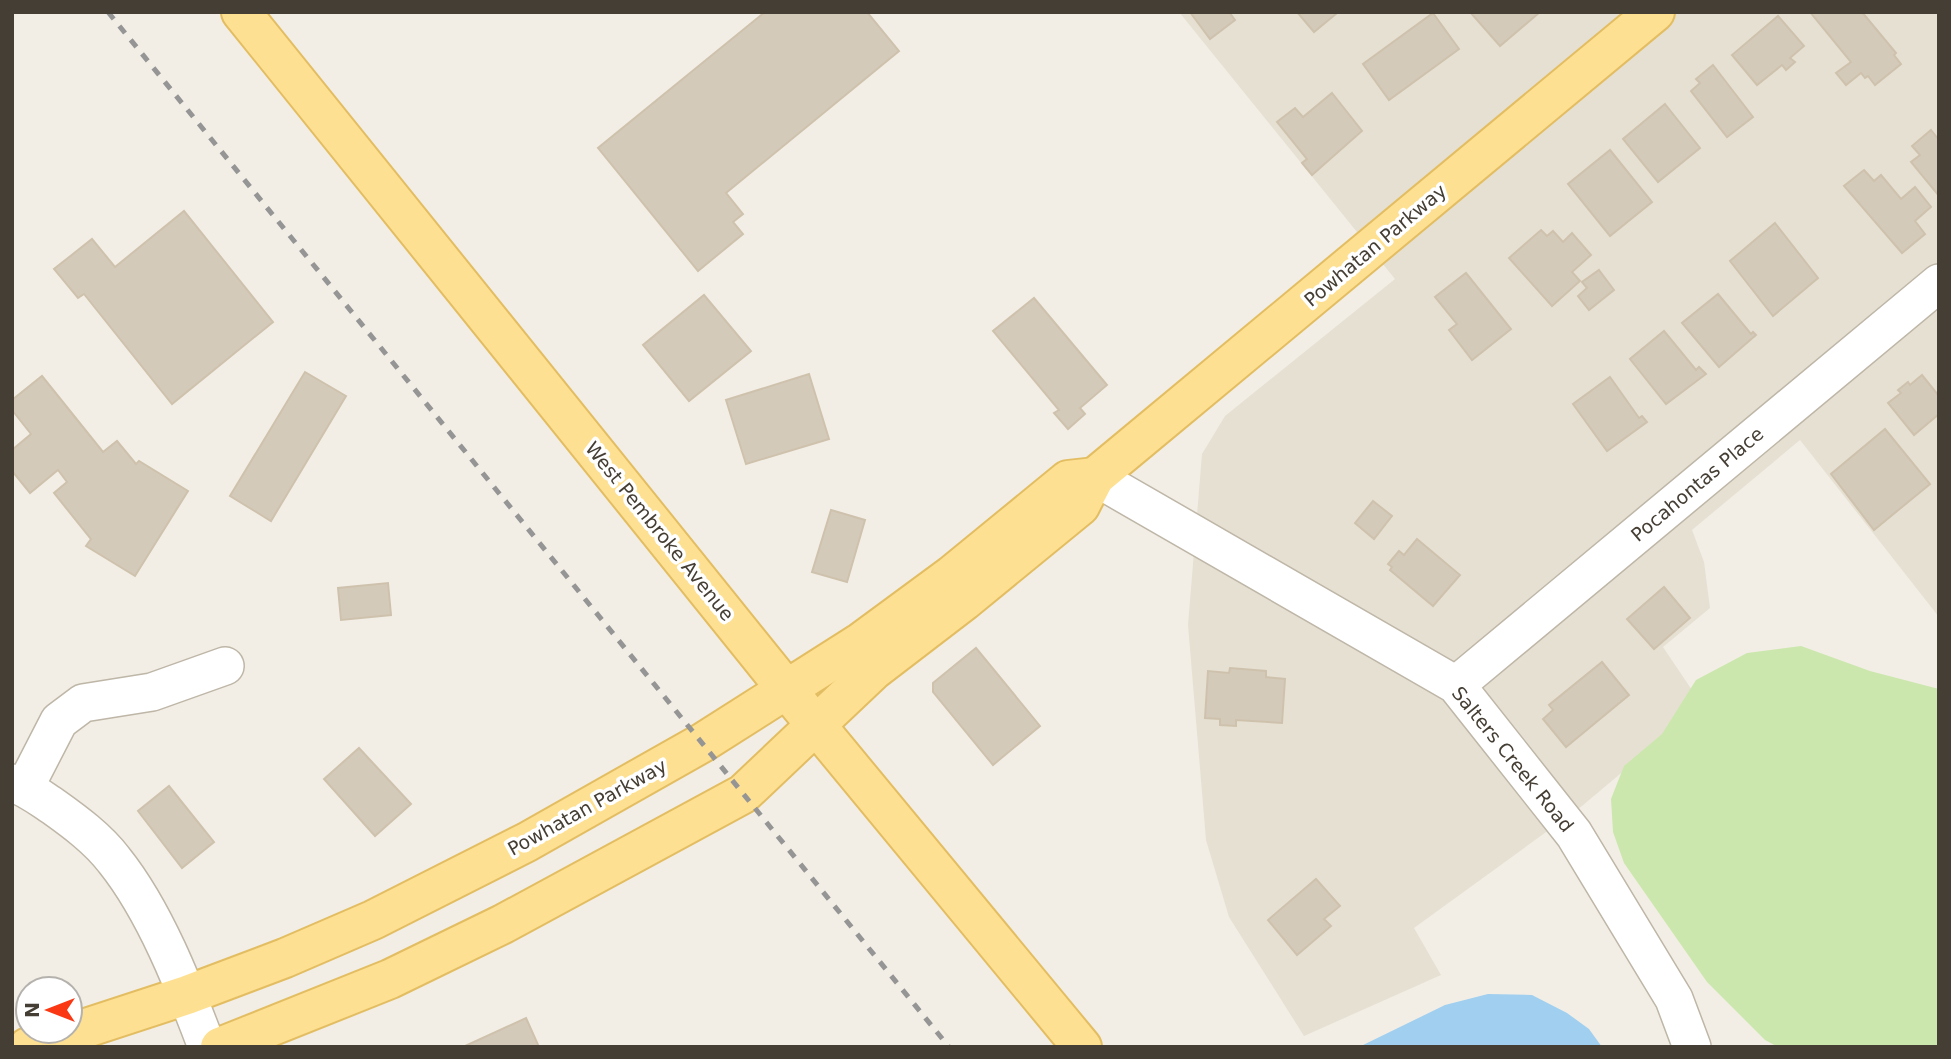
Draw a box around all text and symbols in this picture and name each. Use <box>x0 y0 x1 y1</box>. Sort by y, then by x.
street label: Powhatan Parkway <box>1300 179 1450 311</box>
street label: Pocahontas Place <box>1626 422 1768 546</box>
street label: West Pembroke Avenue <box>581 437 739 625</box>
street label: Salters Creek Road <box>1448 682 1578 836</box>
street label: Powhatan Parkway <box>504 754 670 860</box>
north arrow <box>14 975 84 1045</box>
text: N <box>21 1002 43 1018</box>

